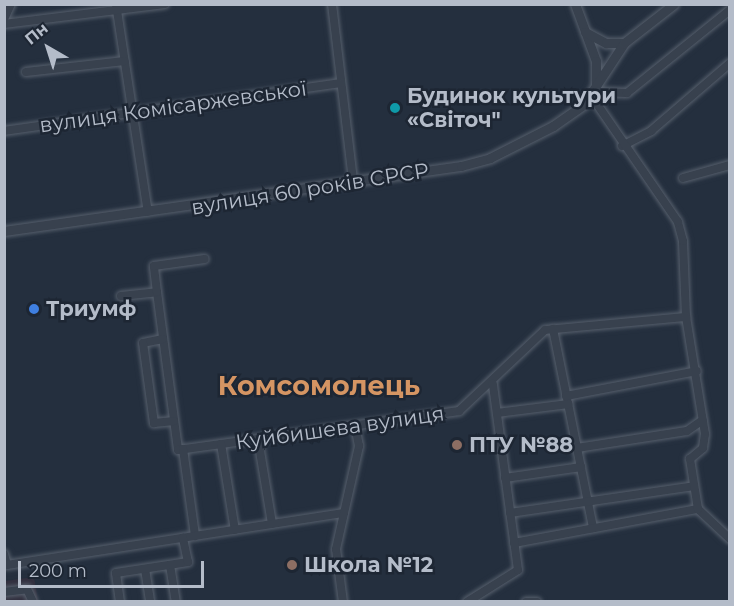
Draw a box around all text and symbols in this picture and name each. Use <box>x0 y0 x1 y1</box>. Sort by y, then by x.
north arrow <box>18 18 78 78</box>
text: Пн <box>21 19 52 49</box>
street label: вулиця Комісаржевської <box>38 76 308 138</box>
place label: Будинок культури «Світоч" <box>407 83 616 133</box>
marker: Будинок культури «Світоч" <box>388 101 402 115</box>
street label: вулиця 60 років СРСР <box>189 158 431 220</box>
place label: Триумф <box>46 296 136 322</box>
marker: Триумф <box>27 302 41 316</box>
district label: Комсомолець <box>218 370 420 402</box>
street label: Куйбишева вулиця <box>234 401 446 455</box>
place label: ПТУ №88 <box>469 432 573 458</box>
marker: ПТУ №88 <box>450 438 464 452</box>
scale bar <box>21 549 207 587</box>
place label: Школа №12 <box>304 552 433 578</box>
marker: Школа №12 <box>285 558 299 572</box>
text: 200 m <box>29 560 87 582</box>

